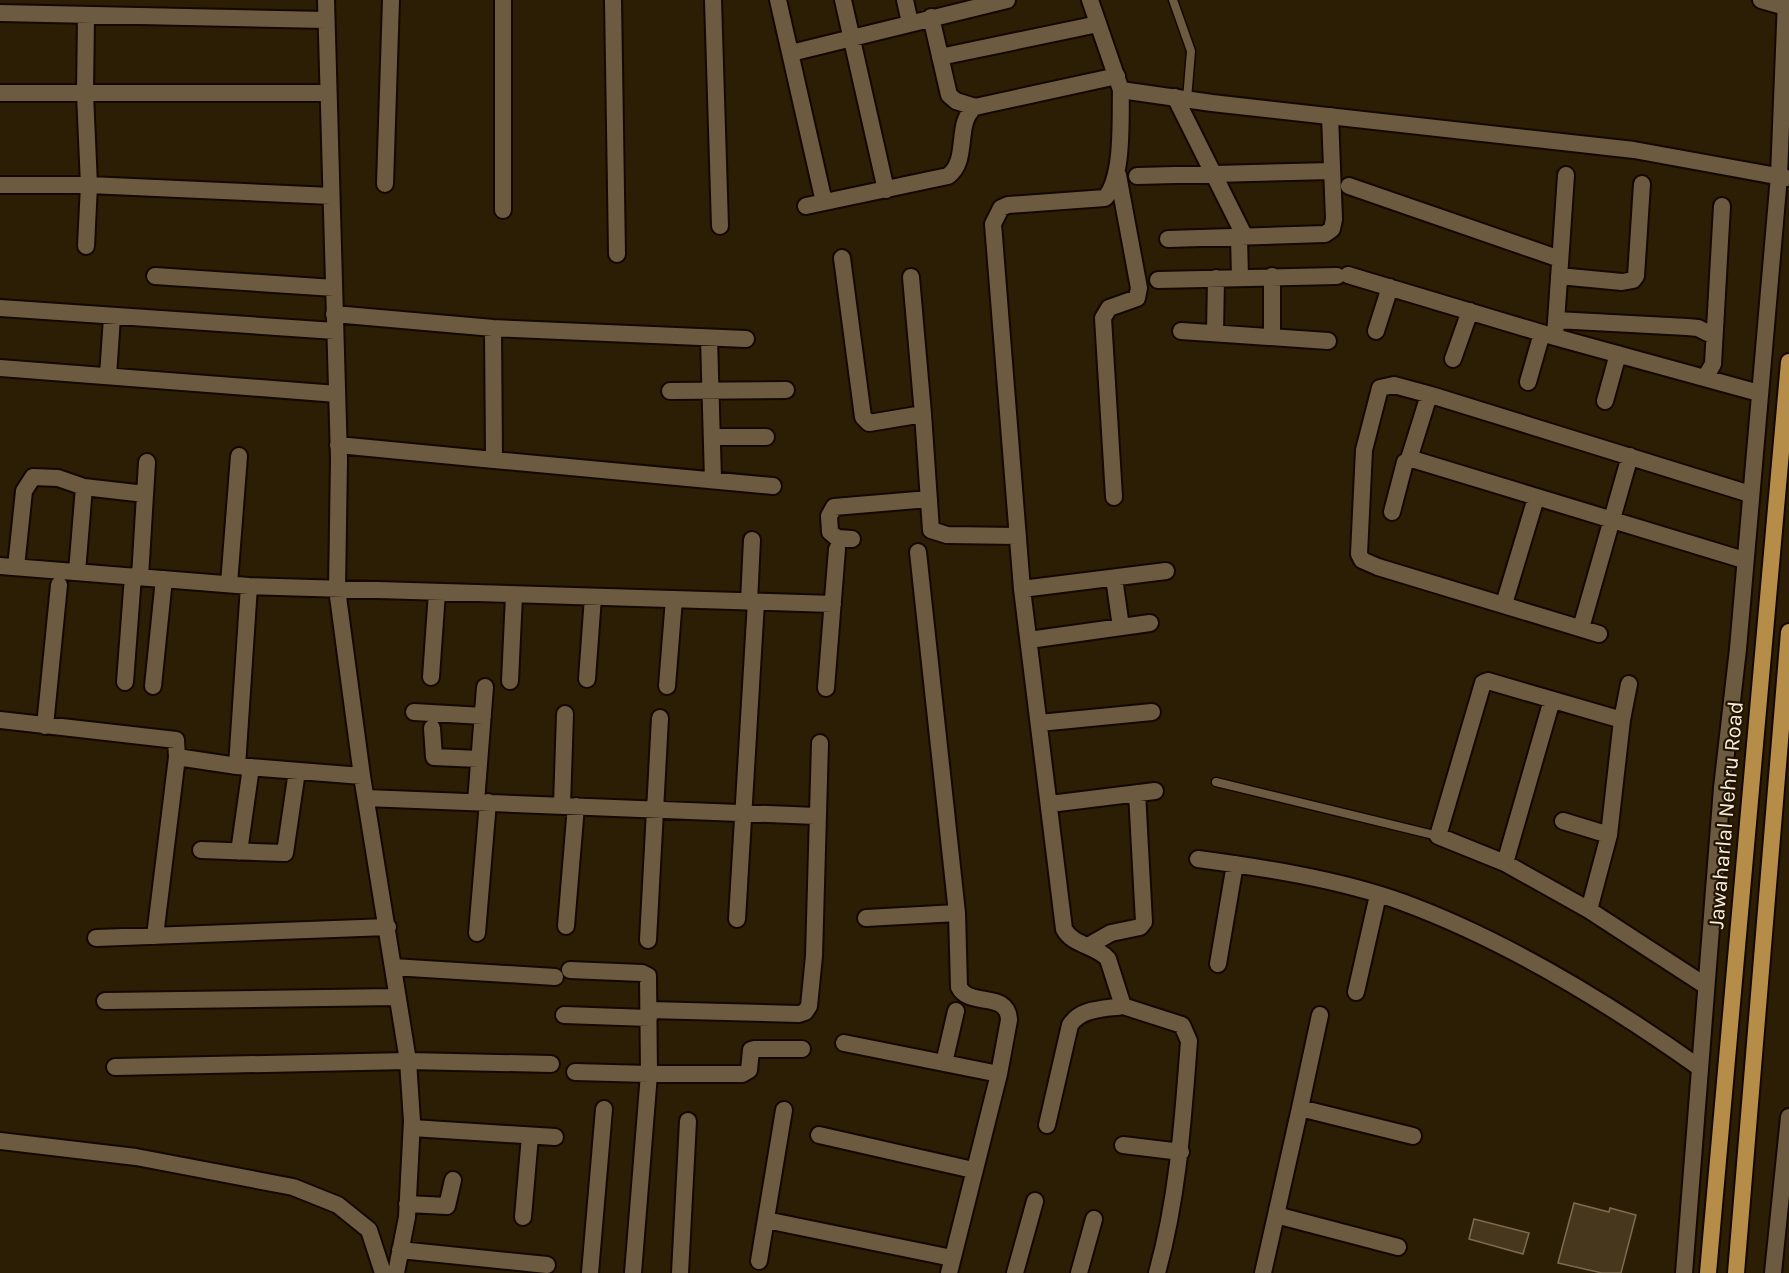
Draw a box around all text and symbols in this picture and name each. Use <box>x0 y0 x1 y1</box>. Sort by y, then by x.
street label: Jawaharlal Nehru Road <box>1703 700 1749 930</box>

